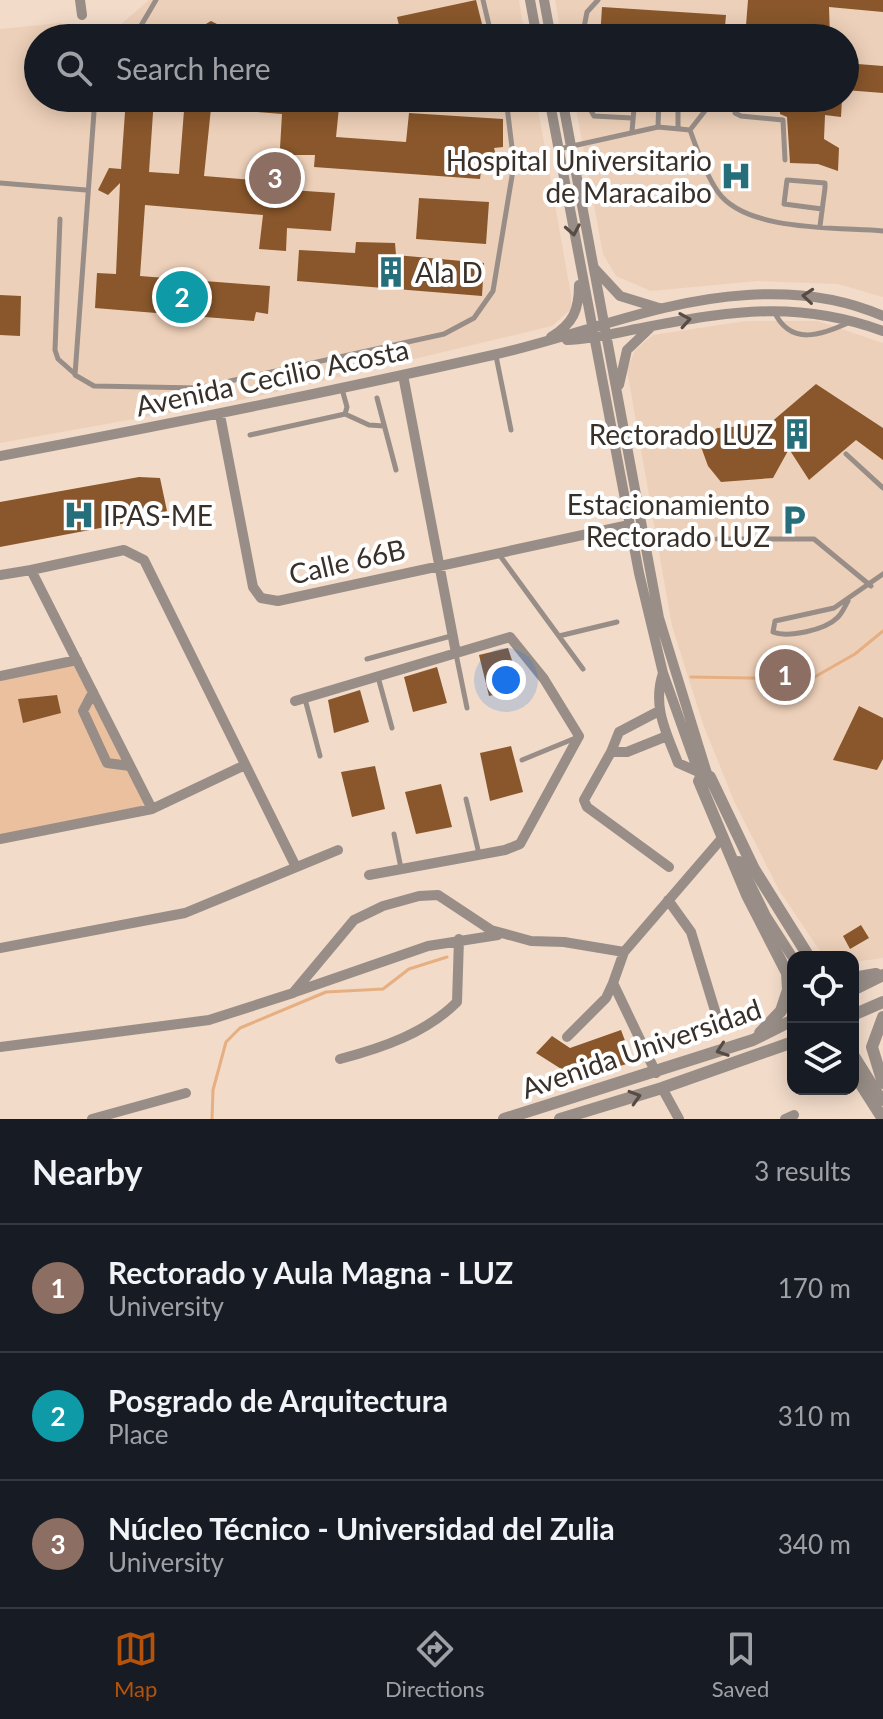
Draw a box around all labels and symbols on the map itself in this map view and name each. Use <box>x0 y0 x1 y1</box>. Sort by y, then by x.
place label: Hospital Universitario de Maracaibo <box>446 143 712 209</box>
pin: 3 <box>249 148 301 208</box>
hospital icon: Hospital Universitario de Maracaibo <box>719 159 753 193</box>
one-way arrow <box>563 223 580 237</box>
building icon: Ala D <box>374 255 408 289</box>
place label: Ala D <box>415 255 483 289</box>
pin: 2 <box>156 267 208 327</box>
one-way arrow <box>801 288 814 305</box>
one-way arrow <box>678 313 691 330</box>
street label: Avenida Cecilio Acosta <box>132 331 412 423</box>
place label: Rectorado LUZ <box>589 417 773 451</box>
building icon: Rectorado LUZ <box>780 417 814 451</box>
place label: Estacionamiento Rectorado LUZ <box>567 487 770 553</box>
hospital icon: IPAS-ME <box>62 498 96 532</box>
place label: IPAS-ME <box>103 498 213 532</box>
parking icon: Estacionamiento Rectorado LUZ <box>777 503 811 537</box>
street label: Calle 66B <box>286 531 408 591</box>
pin: 1 <box>759 645 811 705</box>
your location <box>486 660 526 700</box>
street label: Avenida Universidad <box>517 991 765 1105</box>
one-way arrow <box>715 1041 729 1057</box>
one-way arrow <box>627 1090 641 1106</box>

